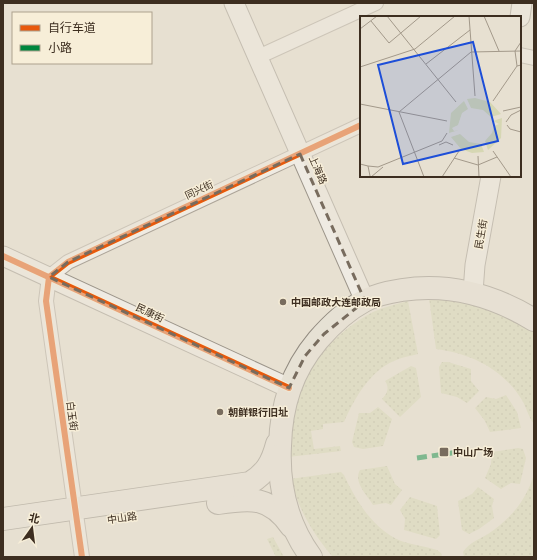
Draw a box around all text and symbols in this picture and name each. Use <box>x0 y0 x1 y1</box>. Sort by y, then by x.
legend <box>12 12 152 64</box>
inset map <box>360 16 521 177</box>
text: 自行车道 <box>48 21 96 35</box>
text: 小路 <box>48 41 72 55</box>
street label: 上海路 <box>307 154 329 186</box>
street label: 同兴街 <box>183 179 215 201</box>
street label: 民生街 <box>473 218 489 250</box>
marker: 中国邮政大连邮政局 <box>278 297 288 307</box>
place label: 中国邮政大连邮政局 <box>291 297 381 308</box>
street label: 民康街 <box>134 302 166 324</box>
street label: 白玉街 <box>64 400 80 432</box>
marker: 朝鲜银行旧址 <box>215 407 225 417</box>
place label: 朝鲜银行旧址 <box>228 407 288 418</box>
marker: 中山广场 <box>438 446 450 458</box>
place label: 中山广场 <box>453 447 493 458</box>
north arrow <box>12 508 52 548</box>
street label: 中山路 <box>106 510 138 526</box>
text: 北 <box>27 511 41 526</box>

